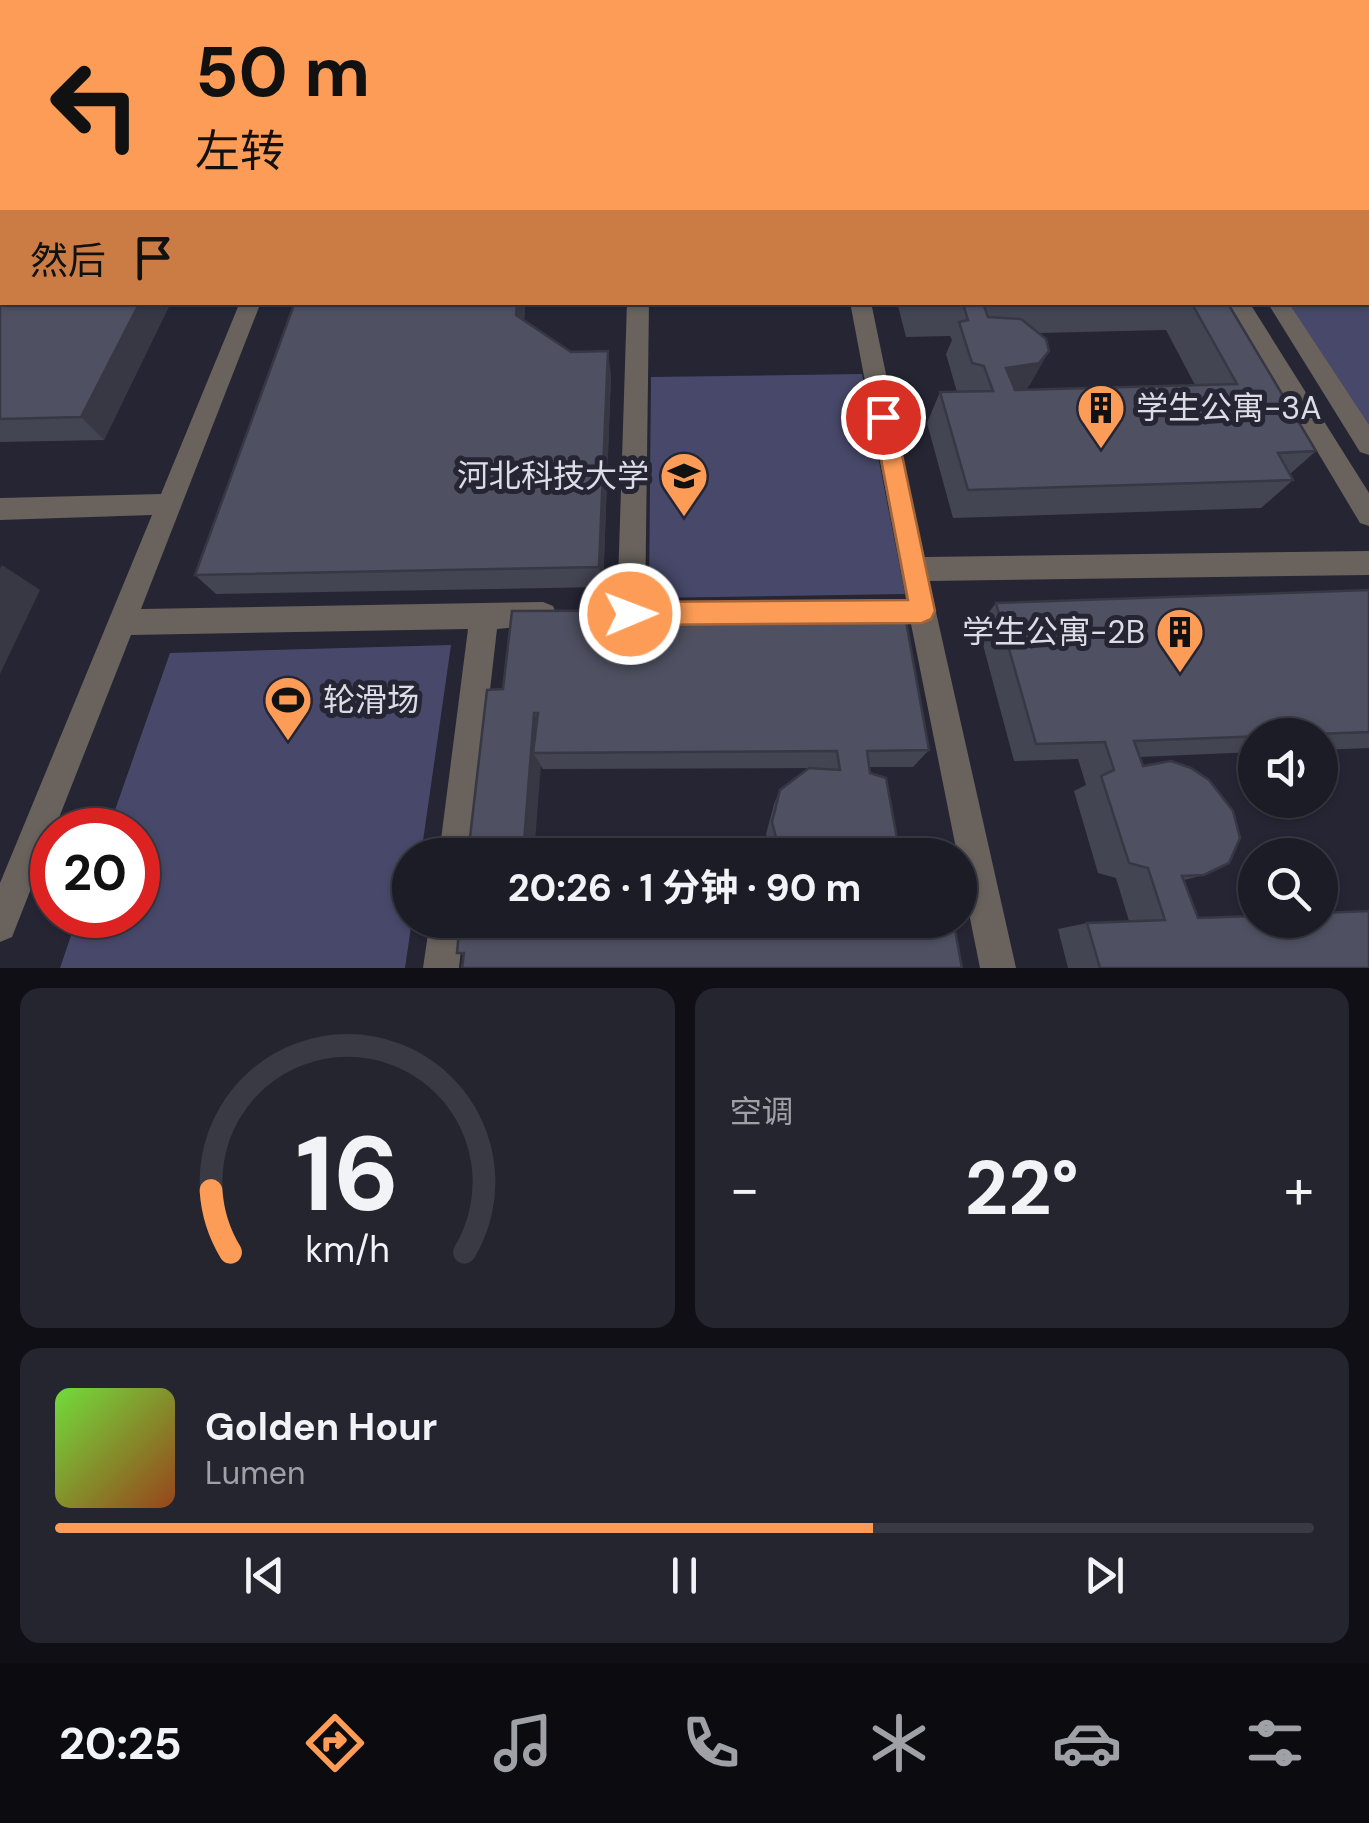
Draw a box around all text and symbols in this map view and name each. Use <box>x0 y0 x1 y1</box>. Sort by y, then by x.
text: 50 m <box>195 27 370 118</box>
icon: left <box>30 40 160 170</box>
text: 左转 <box>195 122 285 181</box>
icon: arrive <box>126 230 181 285</box>
text: 然后 <box>30 236 106 286</box>
pin <box>841 375 926 460</box>
building icon: 学生公寓-3A <box>1075 382 1127 450</box>
place label: 学生公寓-3A <box>1136 387 1321 429</box>
icon: arrive <box>856 390 911 445</box>
school or university icon: 河北科技大学 <box>658 450 710 518</box>
place label: 河北科技大学 <box>457 455 649 497</box>
position arrow <box>578 562 682 666</box>
building icon: 学生公寓-2B <box>1154 606 1206 674</box>
place label: 学生公寓-2B <box>962 611 1145 653</box>
sports icon: 轮滑场 <box>262 674 314 742</box>
place label: 轮滑场 <box>323 679 419 721</box>
map controls <box>1238 718 1338 938</box>
button: sound <box>1238 718 1338 818</box>
speed limit sign: 20 <box>30 808 160 938</box>
button: search <box>1238 838 1338 938</box>
text: 20:26 · 1 分钟 · 90 m <box>508 863 861 913</box>
text: 空调 <box>730 1091 794 1133</box>
text: 16 <box>295 1107 399 1242</box>
text: 22° <box>965 1140 1079 1237</box>
text: − <box>730 1153 760 1225</box>
text: + <box>1284 1153 1314 1225</box>
text: km/h <box>305 1227 389 1273</box>
text: Golden Hour <box>205 1402 437 1452</box>
text: Lumen <box>205 1452 305 1494</box>
icon: previous <box>237 1548 292 1603</box>
icon: pause <box>657 1548 712 1603</box>
icon: next <box>1077 1548 1132 1603</box>
icon: directions <box>300 1708 370 1778</box>
icon: music <box>488 1708 558 1778</box>
icon: phone <box>676 1708 746 1778</box>
icon: climate <box>864 1708 934 1778</box>
icon: car <box>1052 1708 1122 1778</box>
icon: filters <box>1240 1708 1310 1778</box>
text: 20:25 <box>59 1714 182 1773</box>

